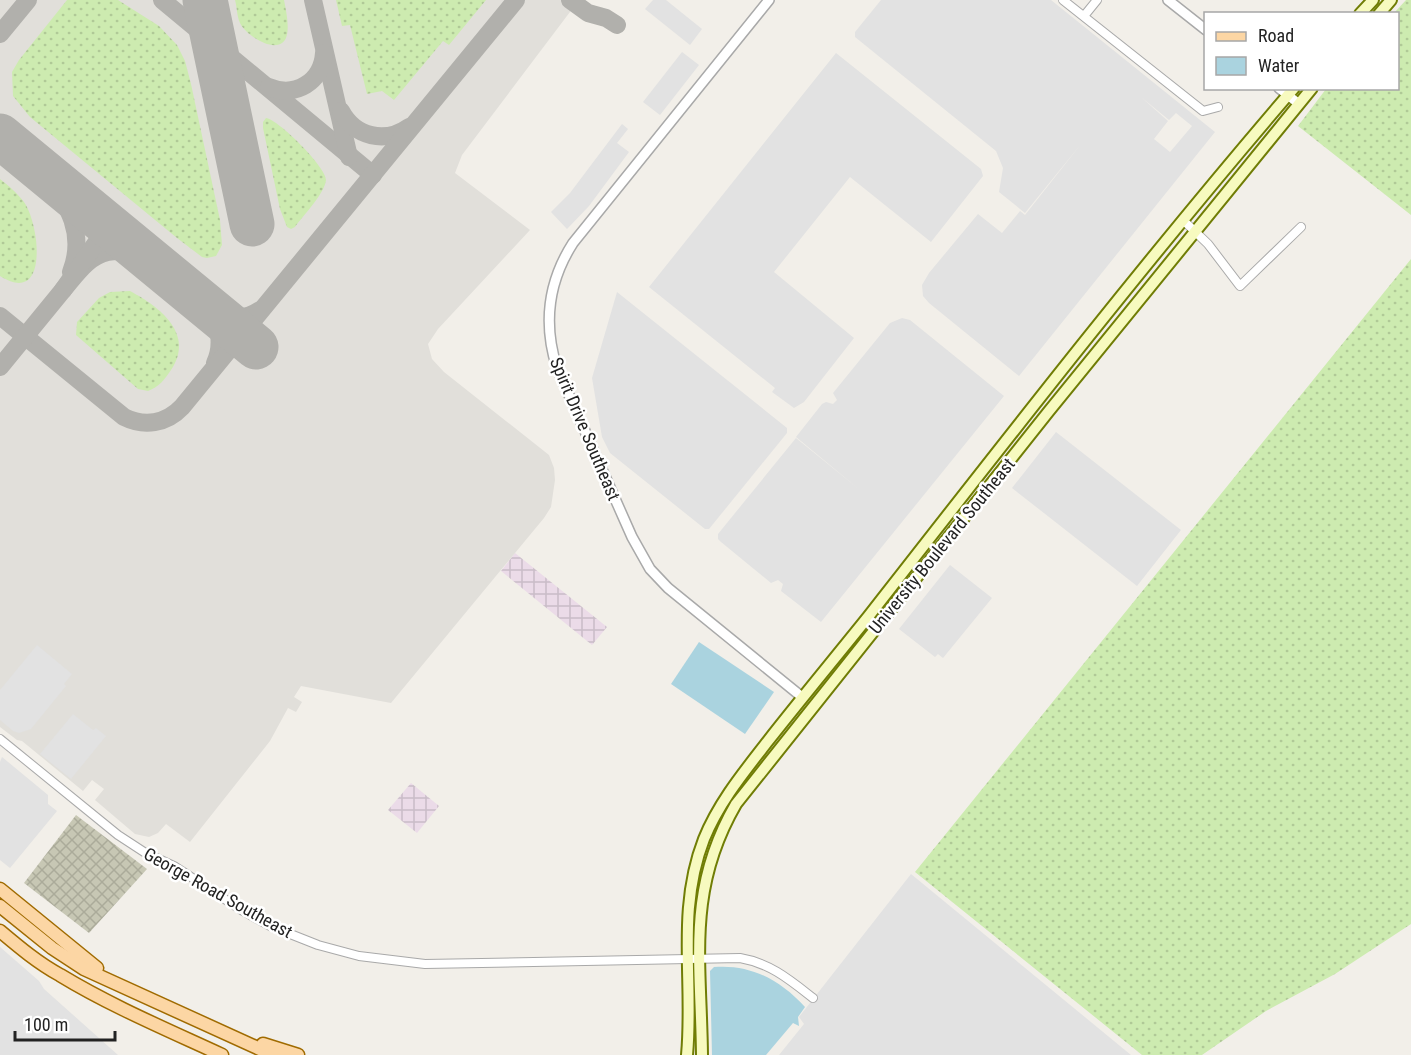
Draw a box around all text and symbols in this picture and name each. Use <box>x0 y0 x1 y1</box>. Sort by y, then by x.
legend <box>1204 12 1399 90</box>
text: Road <box>1258 25 1294 46</box>
text: Water <box>1258 55 1300 76</box>
street label: Spirit Drive Southeast <box>546 354 625 503</box>
street label: University Boulevard Southeast <box>864 454 1019 638</box>
street label: George Road Southeast <box>140 843 296 942</box>
scale bar <box>15 1004 116 1042</box>
text: 100 m <box>24 1014 68 1035</box>

